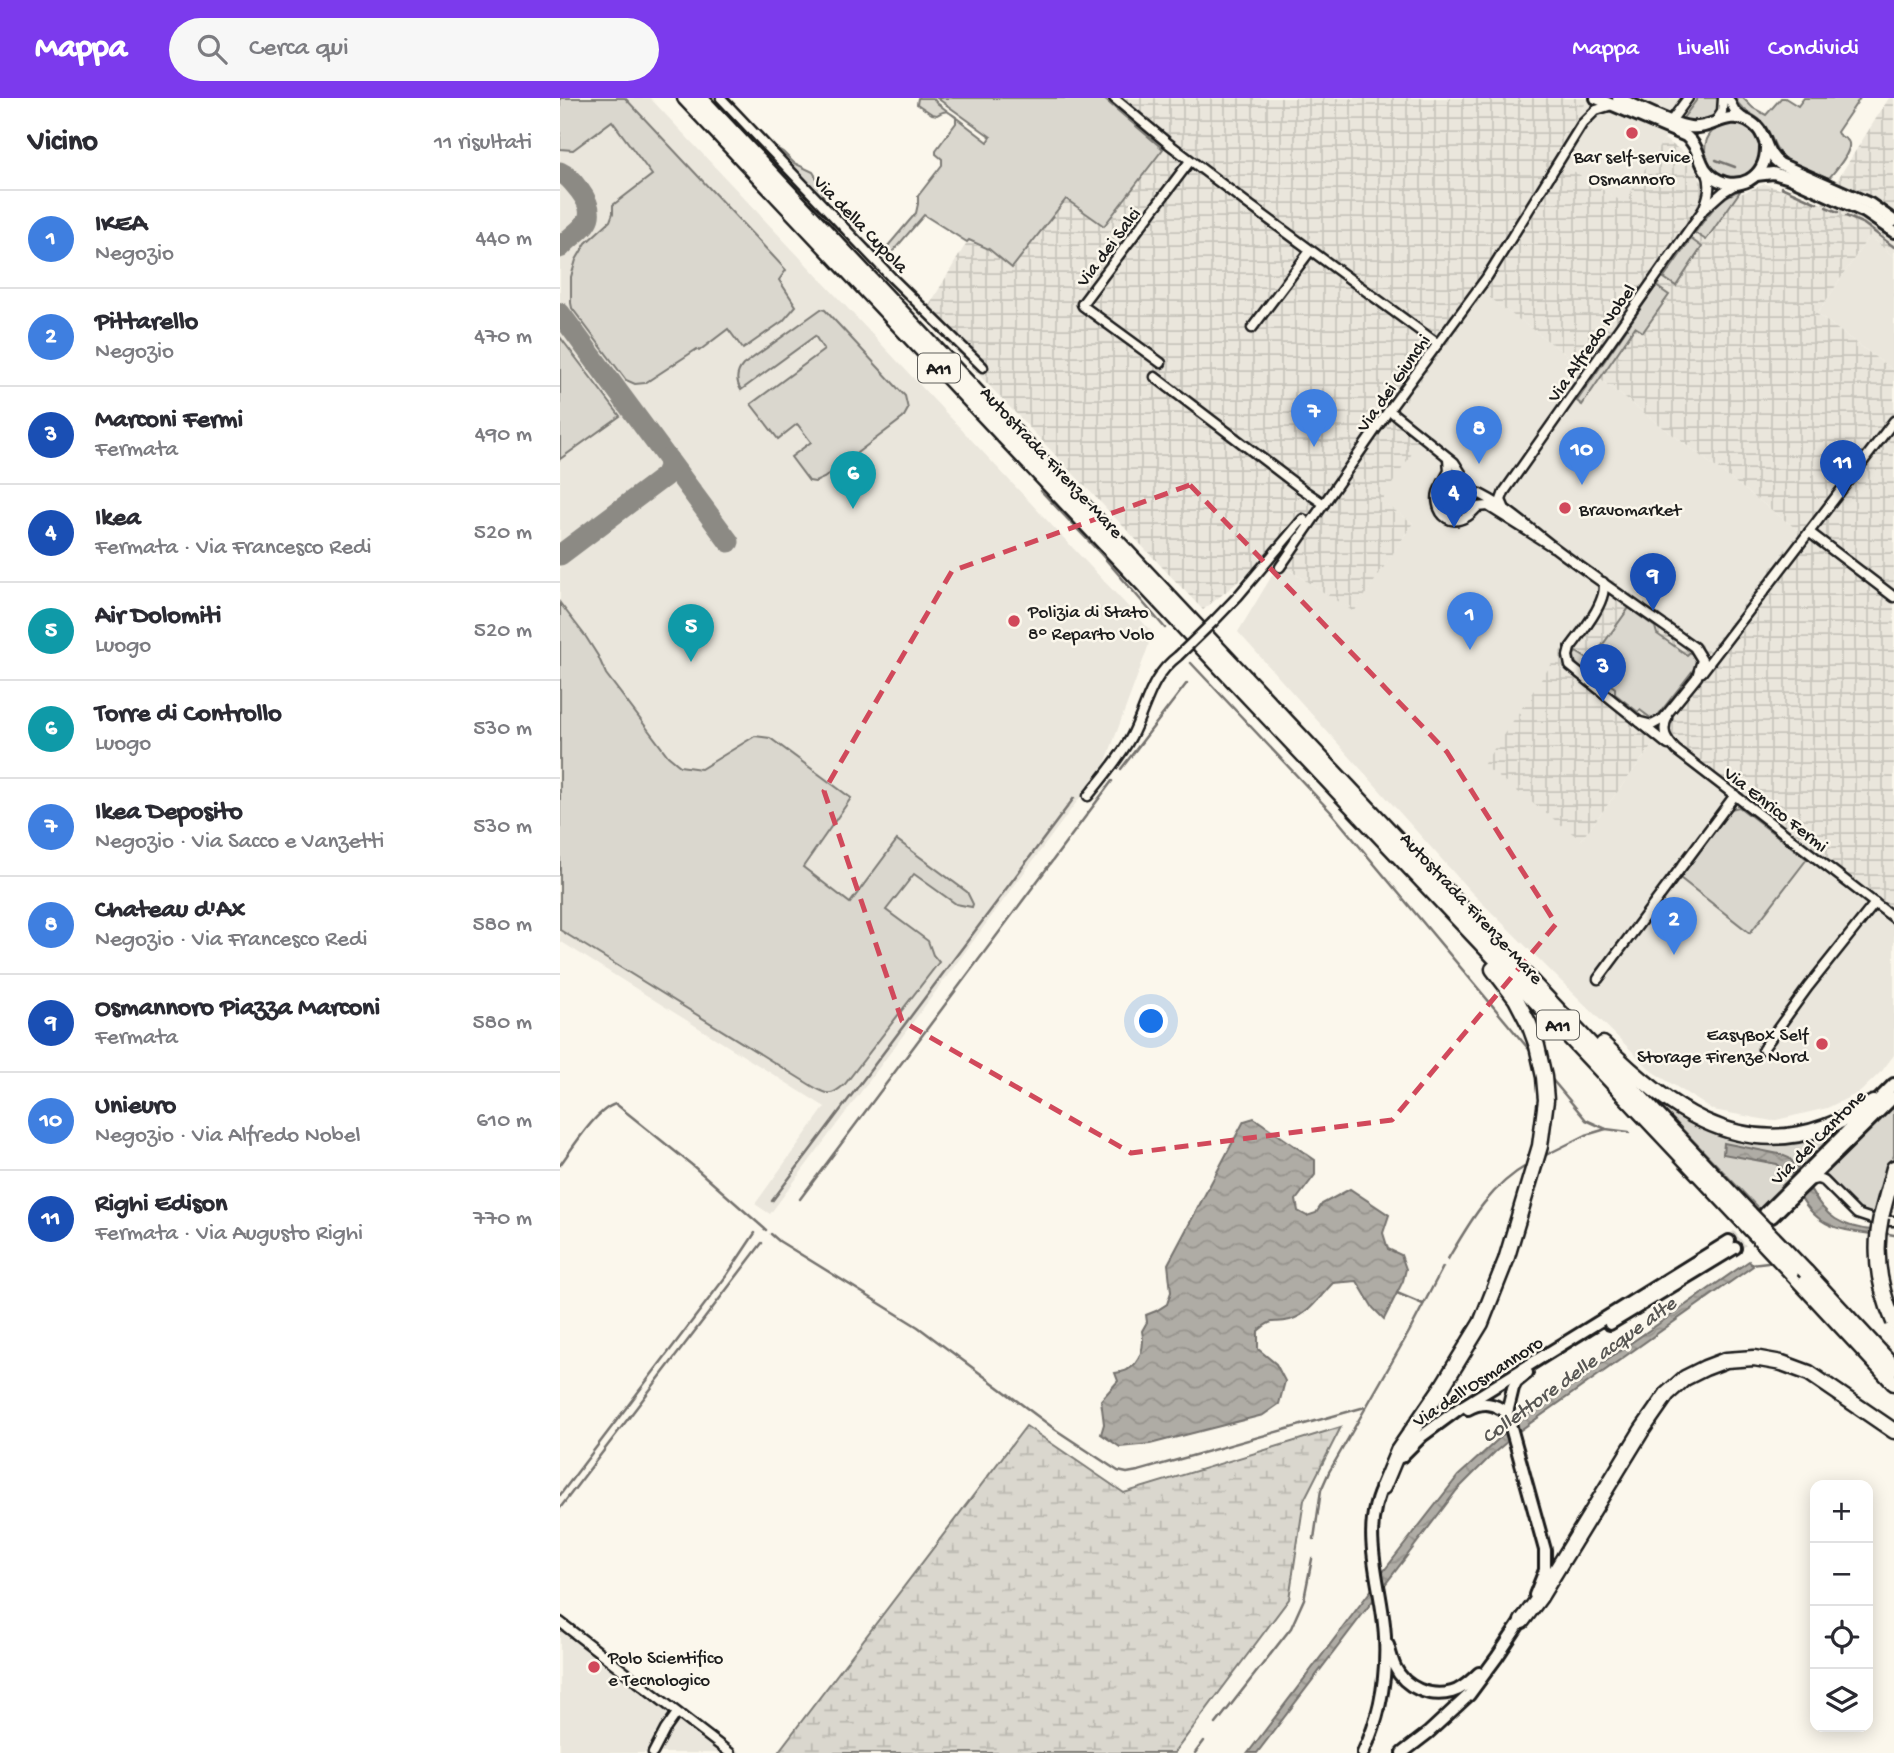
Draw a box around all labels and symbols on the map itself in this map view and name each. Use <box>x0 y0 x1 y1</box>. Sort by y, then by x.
marker: Bar self-service Osmannoro <box>1624 125 1640 141</box>
place label: Bar self-service Osmannoro <box>1573 147 1690 192</box>
street label: Via della Cupola <box>806 171 913 280</box>
street label: Via dei Salci <box>1072 204 1147 293</box>
street label: Via Alfredo Nobel <box>1543 280 1642 408</box>
street label: Via dei Giunchi <box>1352 331 1437 438</box>
road number: A11 <box>918 354 960 382</box>
street label: Autostrada Firenze-Mare <box>974 382 1127 544</box>
pin: 7 <box>1291 389 1337 447</box>
pin: 8 <box>1456 406 1502 464</box>
pin: 10 <box>1559 427 1605 485</box>
pin: 11 <box>1820 440 1866 498</box>
pin: 6 <box>830 451 876 509</box>
pin: 4 <box>1431 470 1477 528</box>
marker: Bravomarket <box>1557 500 1573 516</box>
place label: Bravomarket <box>1578 500 1683 523</box>
pin: 9 <box>1630 553 1676 611</box>
pin: 1 <box>1447 592 1493 650</box>
place label: Polizia di Stato 8° Reparto Volo <box>1027 602 1155 647</box>
pin: 5 <box>668 604 714 662</box>
marker: Polizia di Stato 8° Reparto Volo <box>1006 613 1022 629</box>
pin: 3 <box>1580 644 1626 702</box>
street label: Via Enrico Fermi <box>1717 762 1832 859</box>
street label: Autostrada Firenze-Mare <box>1394 828 1547 990</box>
pin: 2 <box>1651 897 1697 955</box>
your location <box>1134 1004 1168 1038</box>
road number: A11 <box>1537 1010 1579 1040</box>
place label: EasyBox Self Storage Firenze Nord <box>1637 1025 1810 1070</box>
marker: EasyBox Self Storage Firenze Nord <box>1814 1036 1830 1052</box>
street label: Via del Cantone <box>1766 1086 1872 1192</box>
water label: Collettore delle acque alte <box>1478 1292 1683 1451</box>
street label: Via dell'Osmannoro <box>1409 1332 1549 1434</box>
place label: Polo Scientifico e Tecnologico <box>607 1648 723 1693</box>
marker: Polo Scientifico e Tecnologico <box>586 1659 602 1675</box>

